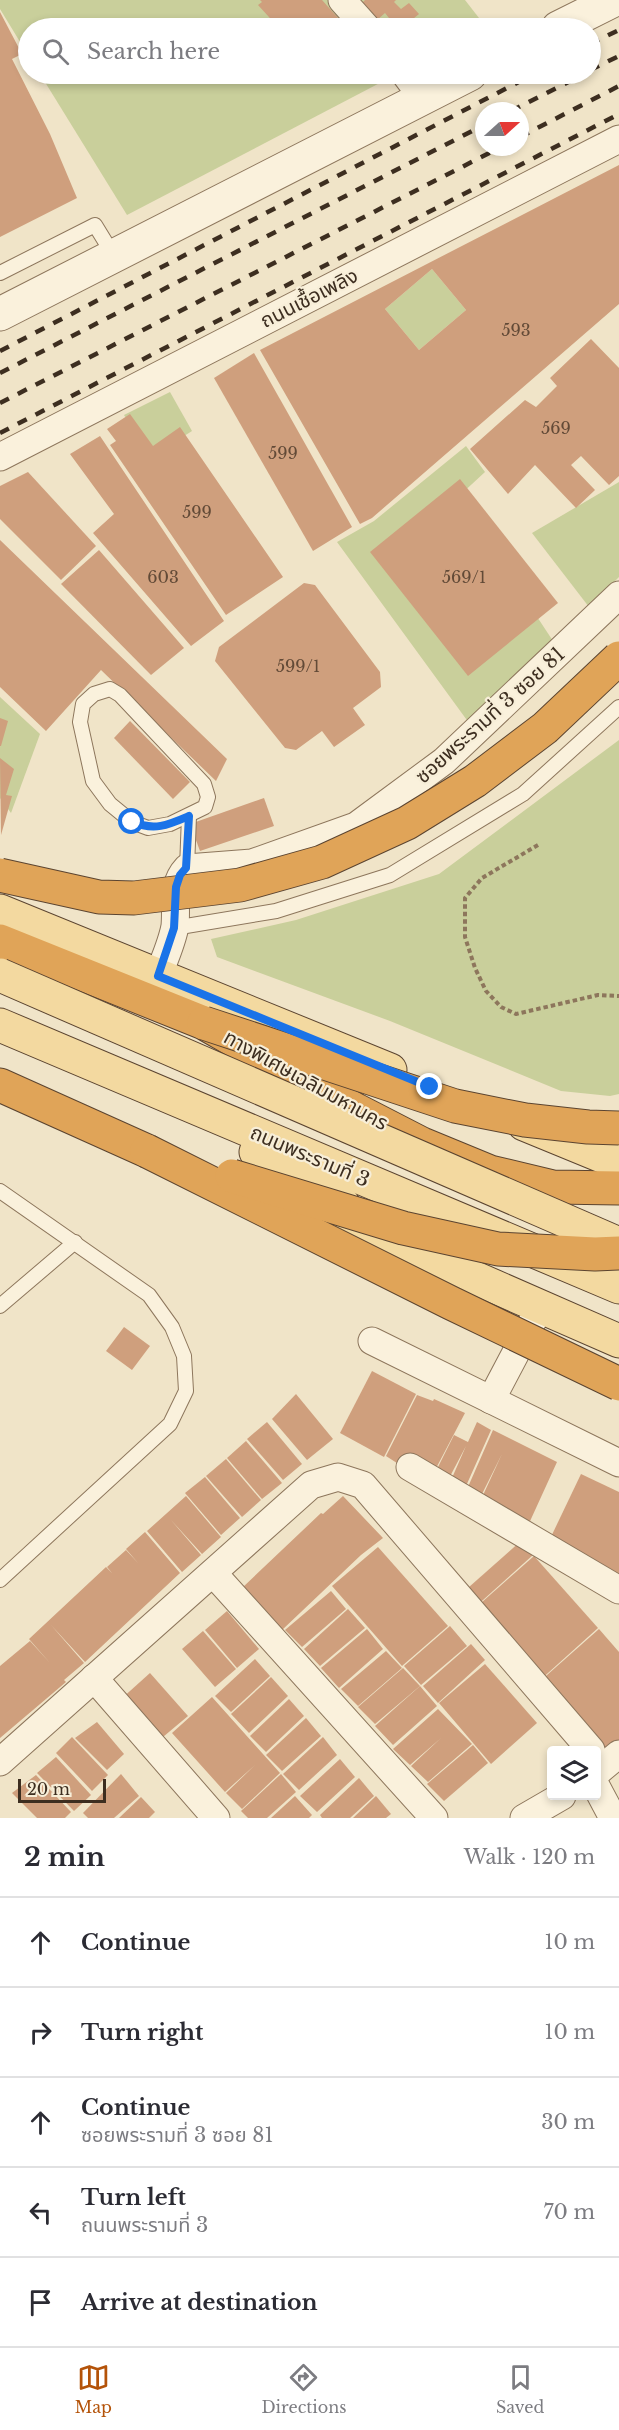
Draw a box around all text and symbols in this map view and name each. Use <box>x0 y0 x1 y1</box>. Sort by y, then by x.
search box <box>18 18 601 84</box>
icon: search <box>39 35 72 68</box>
text: Search here <box>87 38 220 65</box>
north arrow <box>475 102 529 156</box>
street label: ถนนเชื้อเพลิง <box>255 261 362 333</box>
house number: 593 <box>501 320 531 340</box>
house number: 569 <box>541 418 571 438</box>
house number: 599 <box>268 443 298 463</box>
house number: 599 <box>182 502 212 522</box>
house number: 603 <box>147 567 179 587</box>
house number: 569/1 <box>442 567 486 587</box>
street label: ซอยพระรามที่ 3 ซอย 81 <box>409 640 569 788</box>
house number: 599/1 <box>276 656 320 676</box>
route start <box>118 808 144 834</box>
street label: ทางพิเศษเฉลิมมหานคร <box>220 1025 392 1135</box>
route end <box>416 1073 442 1099</box>
street label: ถนนพระรามที่ 3 <box>247 1118 374 1192</box>
map controls <box>547 1746 601 1800</box>
button: layers <box>547 1746 601 1800</box>
scale bar <box>18 1776 106 1804</box>
text: 20 m <box>27 1779 70 1799</box>
text: 2 min <box>24 1841 105 1873</box>
text: Walk · 120 m <box>464 1845 595 1869</box>
icon: ahead <box>24 1926 57 1959</box>
text: Continue <box>81 1929 190 1956</box>
text: 10 m <box>545 1930 595 1954</box>
icon: right <box>24 2016 57 2049</box>
text: Turn right <box>81 2019 203 2046</box>
text: 10 m <box>545 2020 595 2044</box>
text: Continue <box>81 2094 190 2121</box>
icon: ahead <box>24 2106 57 2139</box>
text: 30 m <box>541 2110 595 2134</box>
text: ซอยพระรามที่ 3 ซอย 81 <box>81 2123 273 2147</box>
text: Turn left <box>81 2184 186 2211</box>
icon: left <box>24 2196 57 2229</box>
text: 70 m <box>543 2200 595 2224</box>
text: ถนนพระรามที่ 3 <box>81 2213 208 2237</box>
icon: arrive <box>24 2286 57 2319</box>
text: Arrive at destination <box>81 2289 318 2316</box>
tab: Map <box>75 2361 112 2417</box>
tab: Directions <box>261 2361 346 2417</box>
tab: Saved <box>496 2361 544 2417</box>

